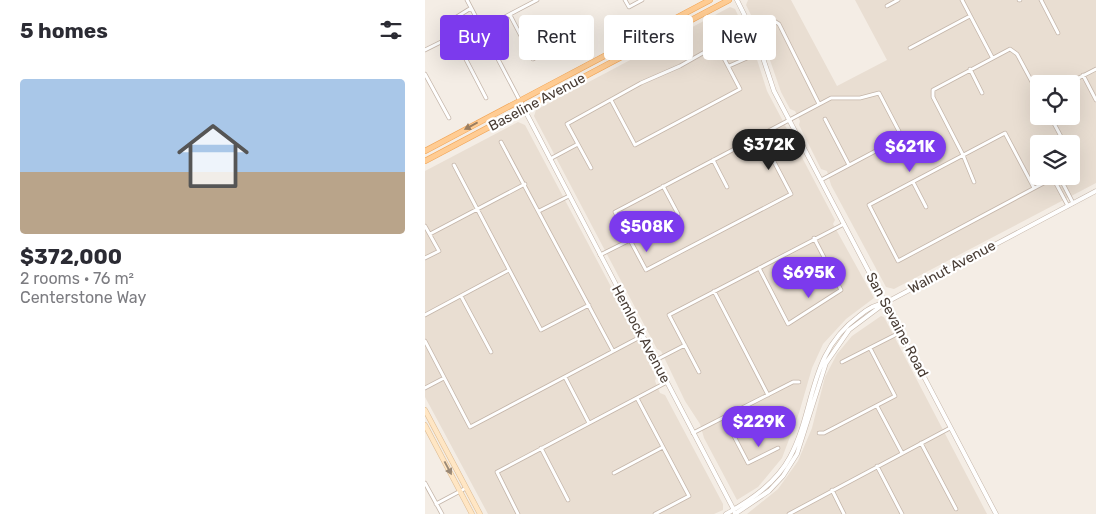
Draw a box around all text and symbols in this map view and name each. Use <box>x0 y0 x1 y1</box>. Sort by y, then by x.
chip: Buy <box>440 15 509 60</box>
chip: Rent <box>519 15 594 60</box>
chip: Filters <box>604 15 693 60</box>
chip: New <box>703 15 776 60</box>
icon: filters <box>377 16 405 44</box>
text: 5 homes <box>20 18 108 43</box>
street label: Baseline Avenue <box>486 69 588 135</box>
map controls <box>1030 75 1080 185</box>
button: locate <box>1030 75 1080 125</box>
icon: home <box>168 111 258 201</box>
one-way arrow <box>464 122 479 130</box>
pin: $372K <box>734 128 804 171</box>
pin: $621K <box>875 130 945 173</box>
text: $372K <box>743 135 795 154</box>
button: layers <box>1030 135 1080 185</box>
text: $621K <box>885 137 935 156</box>
pin: $508K <box>612 210 682 253</box>
text: $508K <box>620 217 674 236</box>
street label: Walnut Avenue <box>905 237 999 297</box>
text: $372,000 <box>20 244 122 269</box>
pin: $695K <box>774 256 844 299</box>
text: $695K <box>783 263 835 282</box>
text: 2 rooms · 76 m² <box>20 269 134 288</box>
street label: San Sevaine Road <box>862 270 932 380</box>
street label: Hemlock Avenue <box>608 282 674 386</box>
text: Centerstone Way <box>20 288 146 307</box>
pin: $229K <box>724 406 794 448</box>
text: $229K <box>733 412 785 431</box>
one-way arrow <box>444 461 452 475</box>

